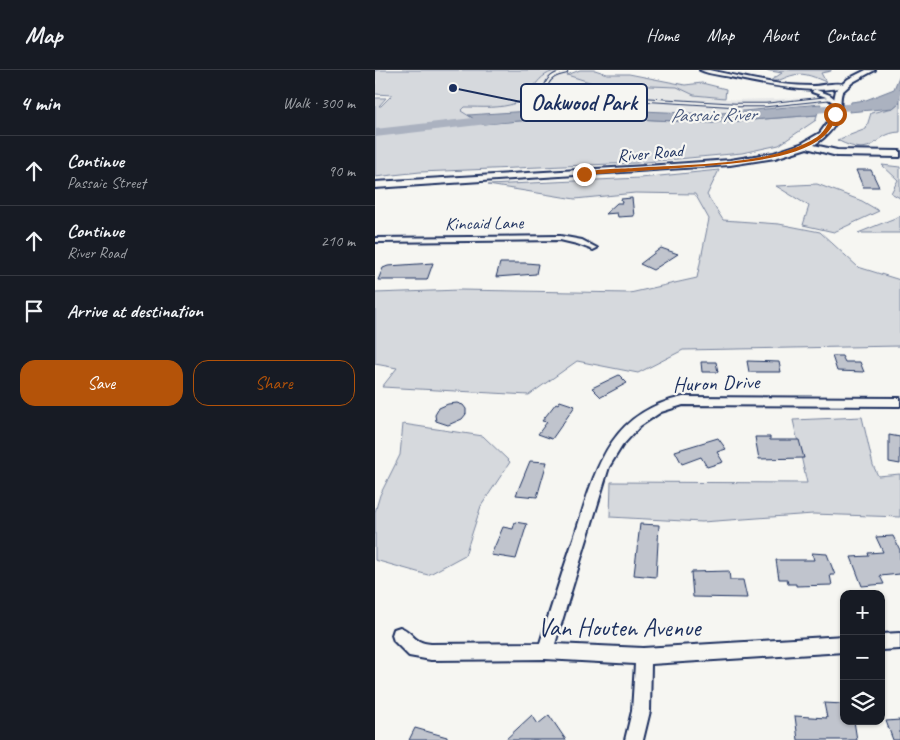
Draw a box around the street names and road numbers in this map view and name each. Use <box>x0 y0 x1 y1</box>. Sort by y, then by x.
street label: River Road <box>616 139 687 167</box>
street label: Kincaid Lane <box>445 211 525 235</box>
street label: Huron Drive <box>672 368 762 398</box>
street label: Van Houten Avenue <box>538 612 702 644</box>

